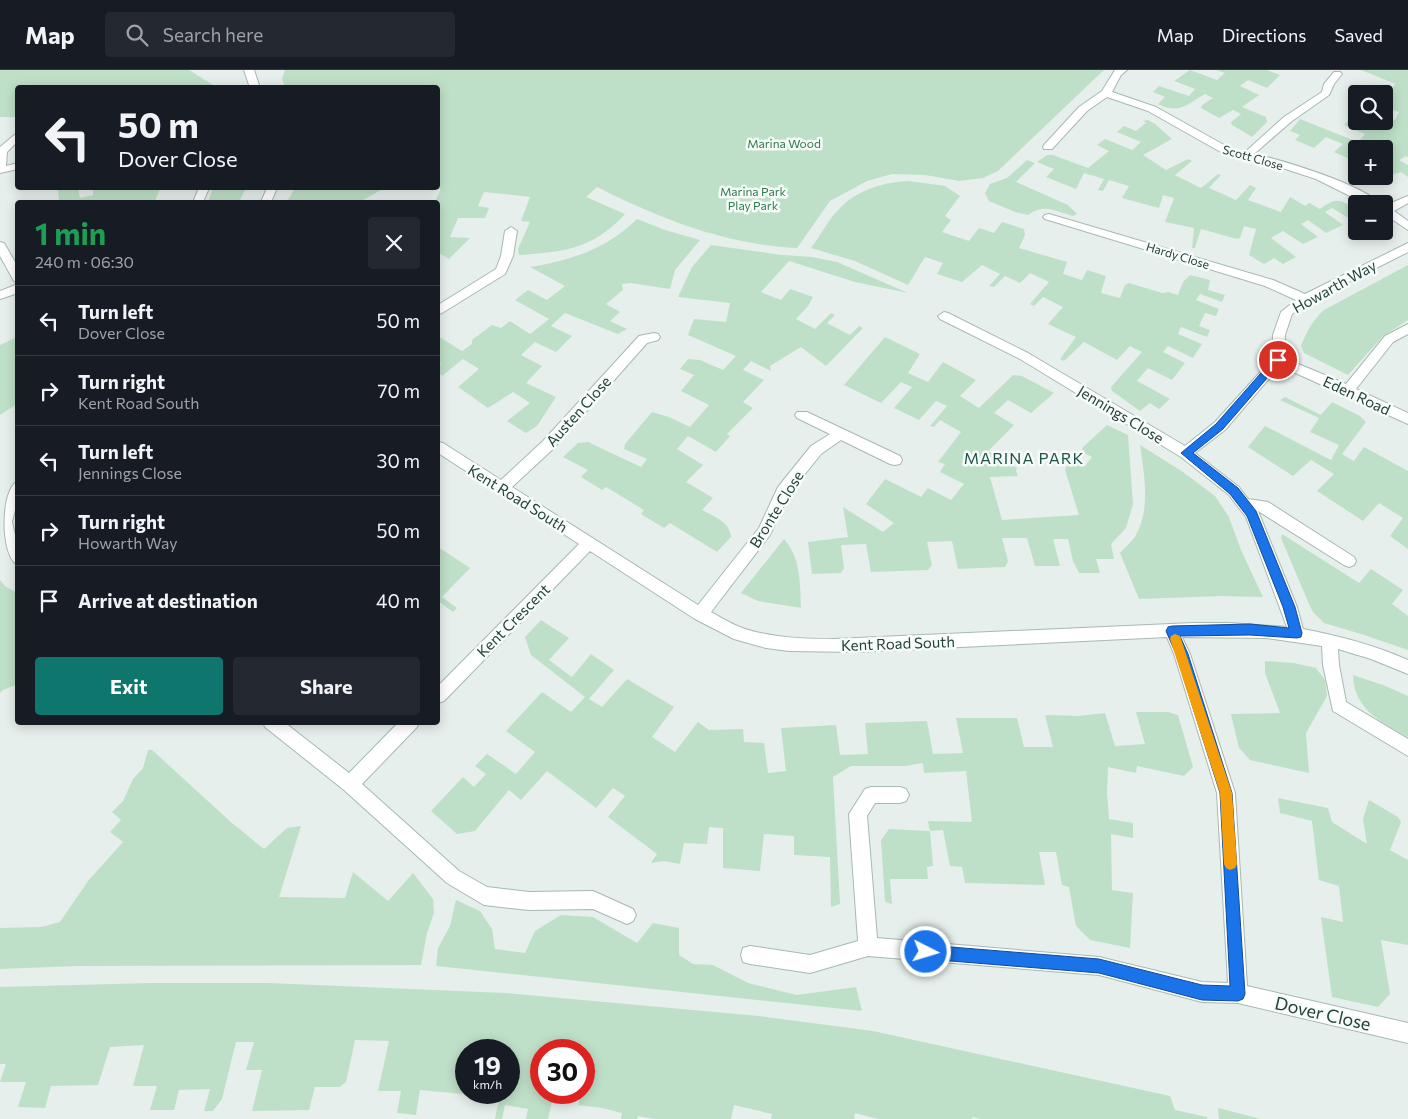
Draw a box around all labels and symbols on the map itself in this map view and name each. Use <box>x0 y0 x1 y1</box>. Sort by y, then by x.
park label: Marina Wood <box>747 136 821 150</box>
street label: Scott Close <box>1221 142 1285 172</box>
park label: Marina Park Play Park <box>720 184 787 212</box>
street label: Hardy Close <box>1145 239 1211 271</box>
street label: Howarth Way <box>1289 255 1379 316</box>
pin <box>1257 339 1299 381</box>
street label: Austen Close <box>542 372 614 450</box>
street label: Eden Road <box>1321 372 1393 418</box>
street label: Jennings Close <box>1075 381 1167 447</box>
district label: MARINA PARK <box>964 448 1084 467</box>
street label: Kent Road South <box>465 460 571 536</box>
street label: Bronte Close <box>745 467 807 551</box>
street label: Kent Crescent <box>473 580 553 660</box>
street label: Kent Road South <box>841 632 955 654</box>
position arrow <box>899 925 951 977</box>
street label: Dover Close <box>1273 991 1373 1035</box>
speed limit sign: 30 <box>530 1039 595 1104</box>

